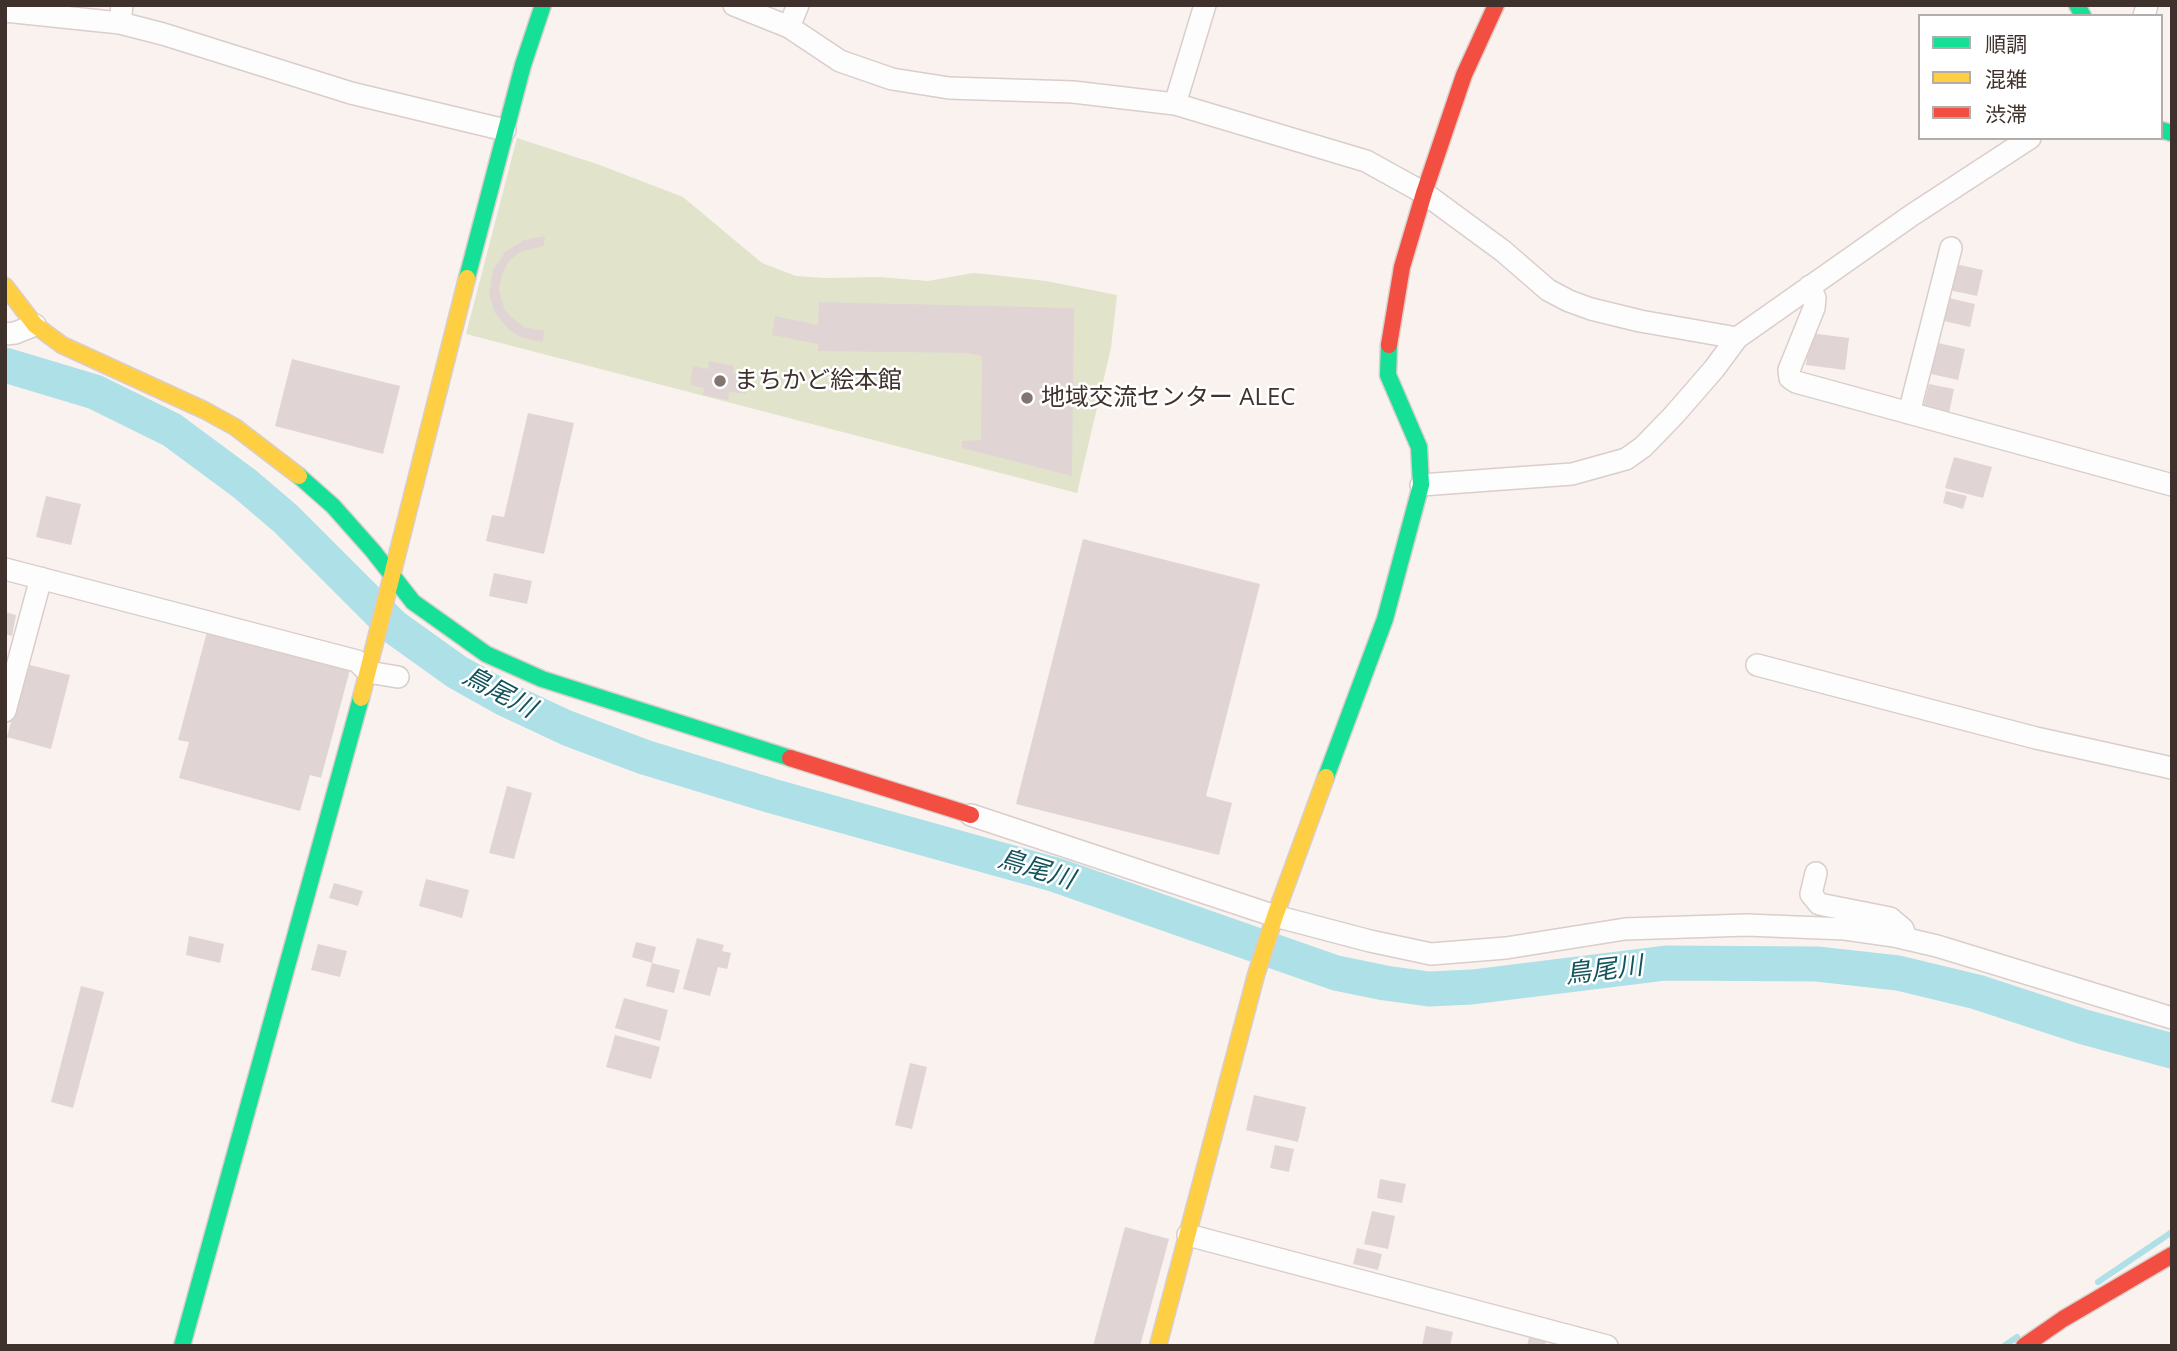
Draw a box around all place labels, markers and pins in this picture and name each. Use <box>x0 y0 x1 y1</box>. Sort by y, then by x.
place label: まちかど絵本館 <box>734 367 902 395</box>
marker: まちかど絵本館 <box>712 373 728 389</box>
place label: 地域交流センター ALEC <box>1041 384 1295 412</box>
marker: 地域交流センター ALEC <box>1019 390 1035 406</box>

